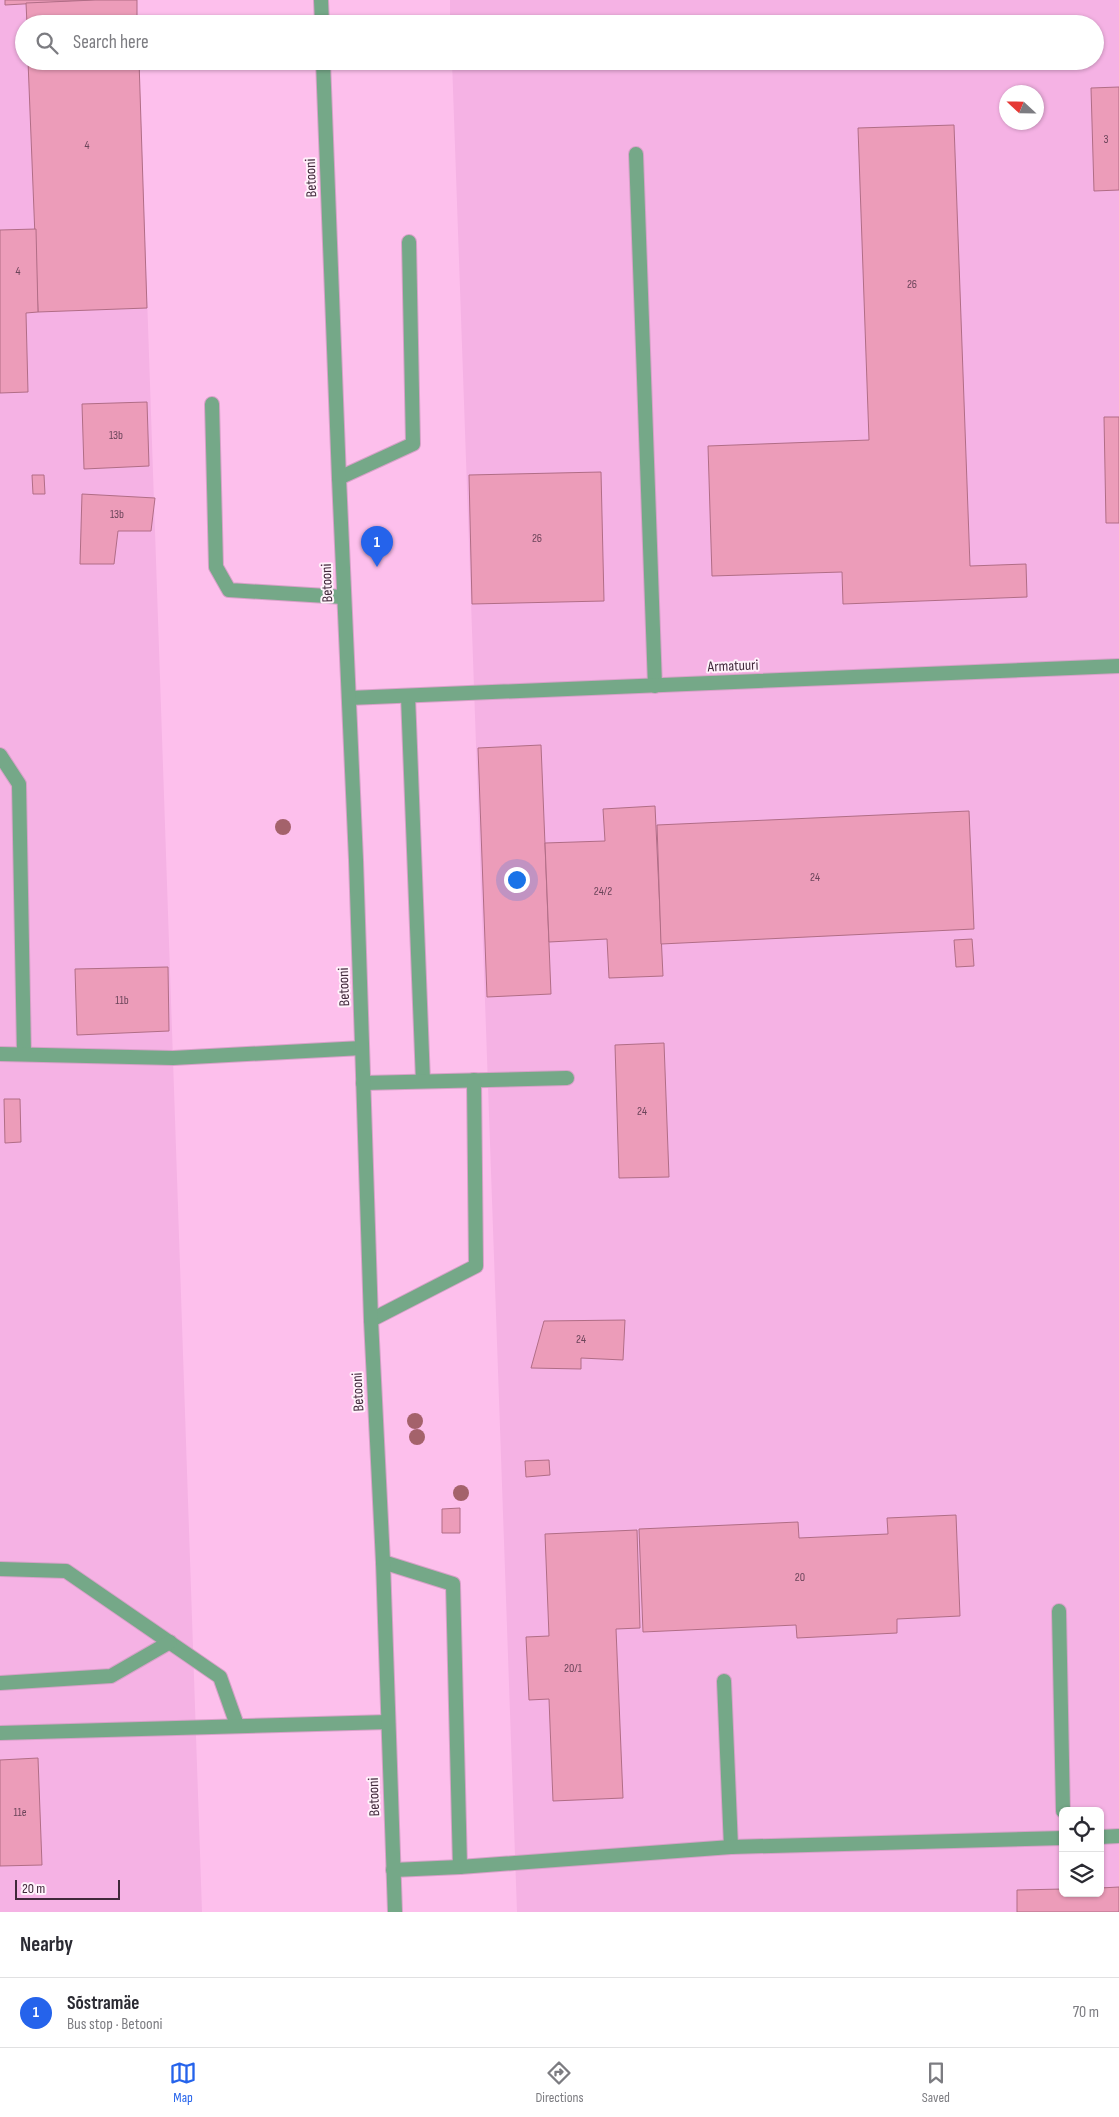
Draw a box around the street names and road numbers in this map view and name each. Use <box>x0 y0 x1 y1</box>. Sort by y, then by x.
street label: Betooni <box>301 158 321 198</box>
street label: Betooni <box>317 563 337 603</box>
street label: Armatuuri <box>706 656 759 676</box>
street label: Betooni <box>334 967 354 1007</box>
street label: Betooni <box>347 1372 369 1412</box>
street label: Betooni <box>364 1777 384 1817</box>

